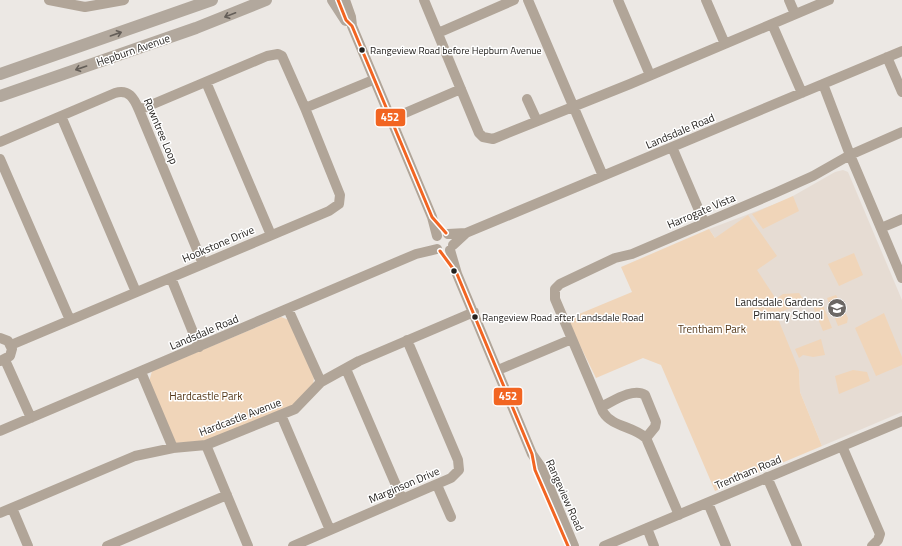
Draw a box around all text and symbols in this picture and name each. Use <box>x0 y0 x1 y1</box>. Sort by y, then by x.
one-way arrow <box>224 11 236 19</box>
street label: Hepburn Avenue <box>94 30 172 70</box>
one-way arrow <box>110 30 123 37</box>
place label: Rangeview Road before Hepburn Avenue <box>370 43 542 58</box>
marker: Rangeview Road before Hepburn Avenue <box>357 45 367 55</box>
one-way arrow <box>74 65 87 72</box>
street label: Rowntree Loop <box>140 95 182 167</box>
line badge: 452 <box>375 108 406 127</box>
text: 452 <box>381 109 399 125</box>
street label: Landsdale Road <box>643 109 717 153</box>
street label: Harrogate Vista <box>664 189 738 233</box>
street label: Hookstone Drive <box>179 221 257 266</box>
unlabelled marker <box>449 266 459 276</box>
place label: Landsdale Gardens Primary School <box>735 294 823 323</box>
school or university icon: Landsdale Gardens Primary School <box>826 297 848 319</box>
street label: Landsdale Road <box>167 310 241 354</box>
place label: Rangeview Road after Landsdale Road <box>482 310 643 325</box>
marker: Rangeview Road after Landsdale Road <box>470 312 480 322</box>
park label: Trentham Park <box>678 321 747 337</box>
line badge: 452 <box>493 387 523 406</box>
park label: Hardcastle Park <box>169 388 243 404</box>
text: 452 <box>499 388 517 404</box>
street label: Hardcastle Avenue <box>197 394 284 440</box>
street label: Trentham Road <box>712 451 784 493</box>
street label: Rangeview Road <box>542 457 588 534</box>
street label: Marginson Drive <box>366 463 442 507</box>

